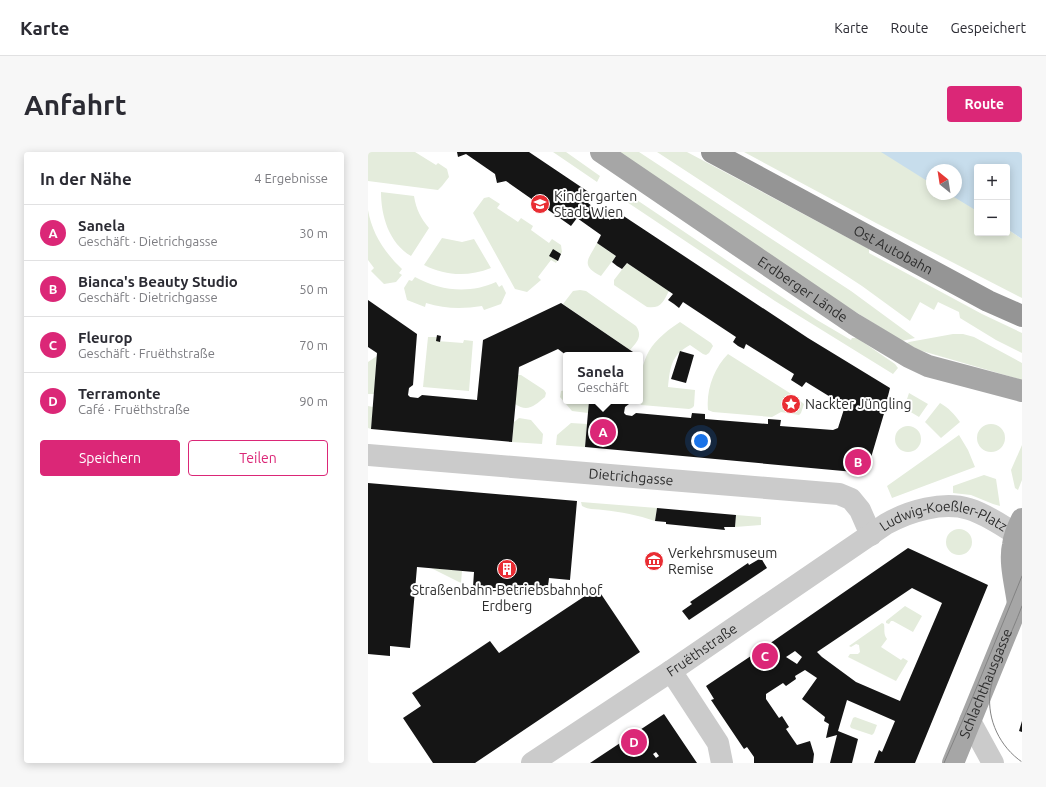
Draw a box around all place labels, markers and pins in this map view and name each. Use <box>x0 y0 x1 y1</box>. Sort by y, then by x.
place label: Kindergarten Stadt Wien <box>554 188 637 220</box>
school or university icon: Kindergarten Stadt Wien <box>529 193 551 215</box>
place icon: Nackter Jüngling <box>780 393 802 415</box>
place label: Nackter Jüngling <box>805 396 912 412</box>
pin: A <box>590 417 616 447</box>
pin: B <box>845 447 871 477</box>
place label: Verkehrsmuseum Remise <box>668 545 777 577</box>
museum icon: Verkehrsmuseum Remise <box>643 550 665 572</box>
building icon: Straßenbahn-Betriebsbahnhof Erdberg <box>496 558 518 580</box>
place label: Straßenbahn-Betriebsbahnhof Erdberg <box>412 582 603 614</box>
pin: C <box>752 641 778 671</box>
pin: D <box>621 727 647 757</box>

